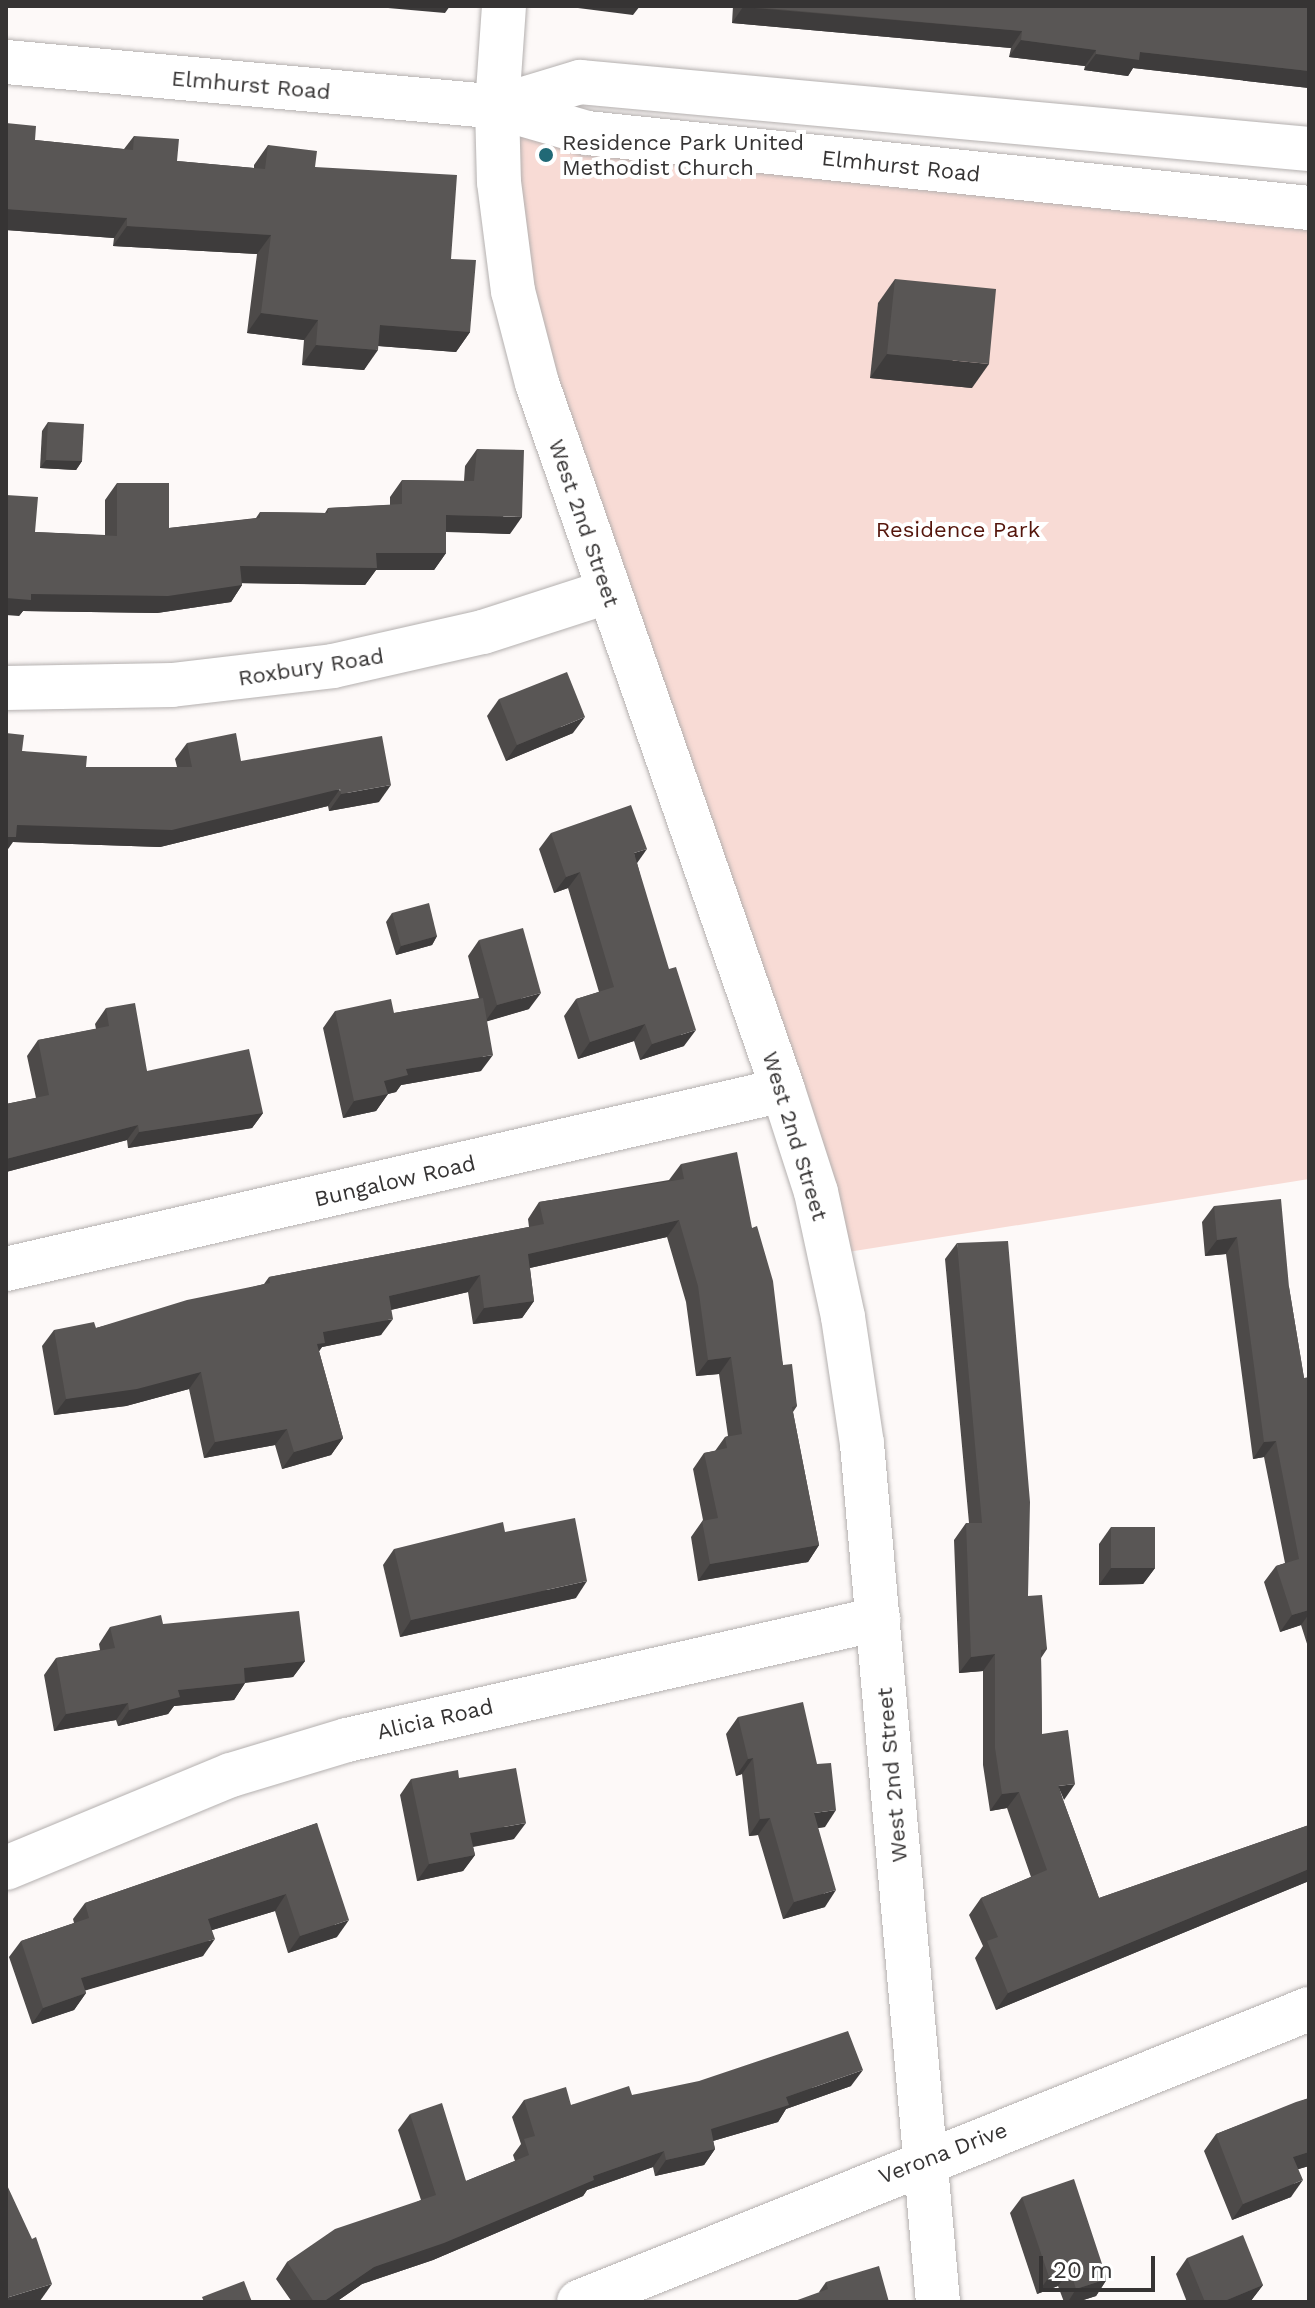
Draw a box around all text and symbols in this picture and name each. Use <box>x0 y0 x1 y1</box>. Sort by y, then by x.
street label: Elmhurst Road <box>170 65 332 105</box>
place label: Residence Park United Methodist Church <box>562 129 804 180</box>
street label: Elmhurst Road <box>820 145 982 187</box>
marker: Residence Park United Methodist Church <box>537 146 555 164</box>
street label: West 2nd Street <box>543 436 625 610</box>
park label: Residence Park <box>876 517 1040 543</box>
street label: Roxbury Road <box>236 642 386 692</box>
street label: West 2nd Street <box>757 1048 833 1224</box>
street label: Bungalow Road <box>312 1150 478 1212</box>
street label: West 2nd Street <box>871 1687 913 1863</box>
street label: Alicia Road <box>374 1693 496 1745</box>
street label: Verona Drive <box>875 2116 1011 2190</box>
scale bar <box>1043 2240 1159 2290</box>
text: 20 m <box>1053 2256 1113 2284</box>

